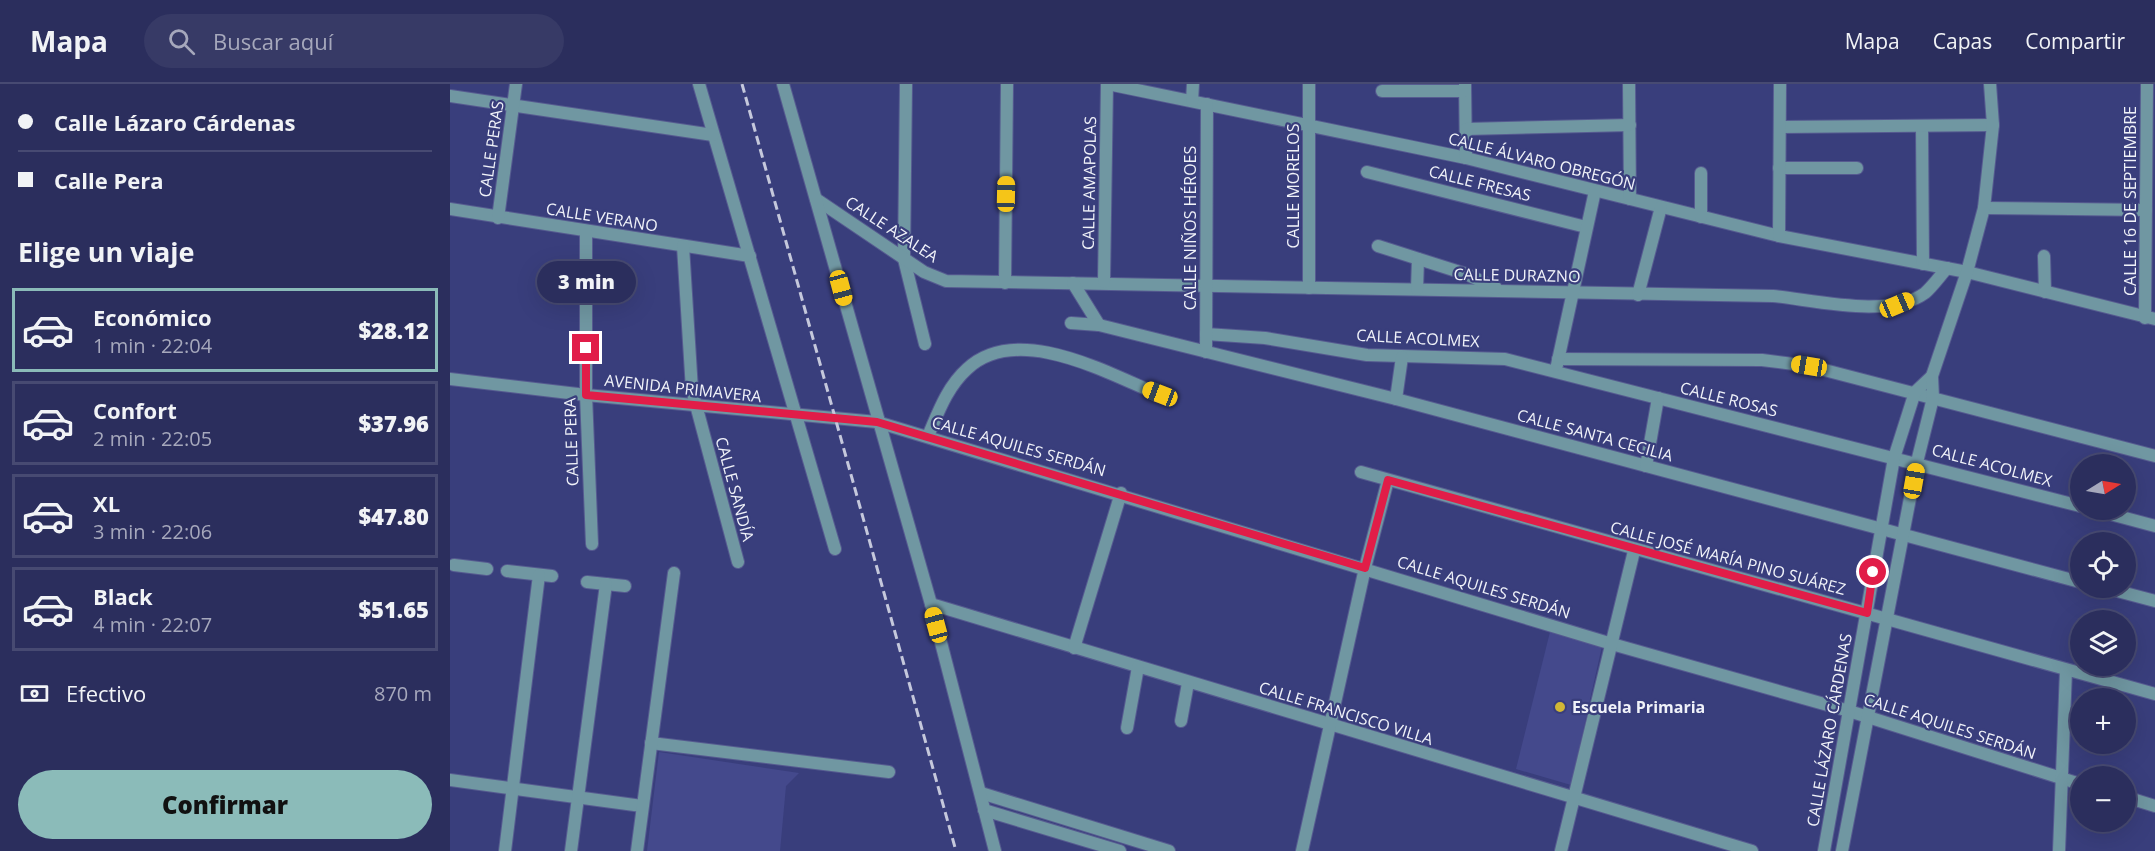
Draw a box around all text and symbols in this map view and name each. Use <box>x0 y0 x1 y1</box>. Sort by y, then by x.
search box <box>144 14 564 68</box>
text: Mapa <box>30 22 108 60</box>
icon: search <box>165 25 198 58</box>
text: Buscar aquí <box>213 26 333 56</box>
text: Mapa <box>1845 27 1900 55</box>
text: Capas <box>1933 27 1992 55</box>
text: Compartir <box>2025 27 2125 55</box>
street label: CALLE PERAS <box>473 99 509 199</box>
street label: CALLE 16 DE SEPTIEMBRE <box>2119 106 2141 296</box>
text: Calle Lázaro Cárdenas <box>54 107 295 137</box>
street label: CALLE AMAPOLAS <box>1077 116 1101 250</box>
street label: CALLE MORELOS <box>1282 123 1304 249</box>
street label: CALLE ÁLVARO OBREGÓN <box>1446 127 1638 195</box>
street label: CALLE NIÑOS HÉROES <box>1179 146 1201 310</box>
street label: CALLE FRESAS <box>1427 160 1534 206</box>
text: Calle Pera <box>54 165 164 195</box>
car <box>997 176 1015 212</box>
street label: CALLE AZALEA <box>841 191 943 268</box>
street label: CALLE VERANO <box>545 197 659 237</box>
text: Elige un viaje <box>18 233 194 270</box>
callout: 3 min <box>536 261 636 303</box>
street label: CALLE DURAZNO <box>1453 263 1581 287</box>
text: 3 min <box>558 268 615 295</box>
car <box>828 268 854 308</box>
car <box>1877 290 1917 320</box>
text: Económico <box>93 302 212 332</box>
icon: car <box>21 303 75 357</box>
text: $28.12 <box>358 315 429 345</box>
street label: CALLE ACOLMEX <box>1356 324 1481 352</box>
text: 1 min · 22:04 <box>93 332 212 359</box>
route end <box>572 334 599 361</box>
car <box>1790 354 1828 378</box>
street label: AVENIDA PRIMAVERA <box>603 369 764 407</box>
street label: CALLE ROSAS <box>1678 376 1780 422</box>
car <box>1140 379 1180 409</box>
text: Confort <box>93 395 177 425</box>
icon: car <box>21 396 75 450</box>
street label: CALLE PERA <box>558 397 584 487</box>
street label: CALLE SANTA CECILIA <box>1515 404 1676 467</box>
text: $37.96 <box>358 408 429 438</box>
street label: CALLE AQUILES SERDÁN <box>929 411 1109 481</box>
text: 2 min · 22:05 <box>93 425 212 452</box>
street label: CALLE SANDÍA <box>711 434 760 544</box>
street label: CALLE ACOLMEX <box>1930 438 2055 492</box>
north arrow <box>2070 454 2136 520</box>
map controls <box>2070 454 2136 832</box>
car <box>1902 462 1926 500</box>
text: XL <box>93 488 120 518</box>
icon: car <box>21 489 75 543</box>
text: $47.80 <box>358 501 429 531</box>
street label: CALLE JOSÉ MARÍA PINO SUÁREZ <box>1608 516 1848 600</box>
text: 3 min · 22:06 <box>93 518 212 545</box>
button: locate <box>2070 532 2136 598</box>
street label: CALLE AQUILES SERDÁN <box>1395 550 1573 624</box>
route start <box>1859 558 1886 585</box>
text: Black <box>93 581 153 611</box>
icon: car <box>21 582 75 636</box>
text: $51.65 <box>358 594 429 624</box>
car <box>923 605 949 645</box>
button: layers <box>2070 610 2136 676</box>
text: 4 min · 22:07 <box>93 611 212 638</box>
street label: CALLE LÁZARO CÁRDENAS <box>1801 632 1857 828</box>
street label: CALLE FRANCISCO VILLA <box>1256 676 1437 750</box>
icon: cash <box>18 677 51 710</box>
text: Efectivo <box>66 678 146 708</box>
text: 870 m <box>374 680 432 707</box>
street label: CALLE AQUILES SERDÁN <box>1861 688 2039 764</box>
button: + <box>2070 688 2136 754</box>
place label: Escuela Primaria <box>1572 696 1705 718</box>
marker: Escuela Primaria <box>1553 700 1567 714</box>
button: − <box>2070 766 2136 832</box>
button: Confirmar <box>18 770 432 839</box>

